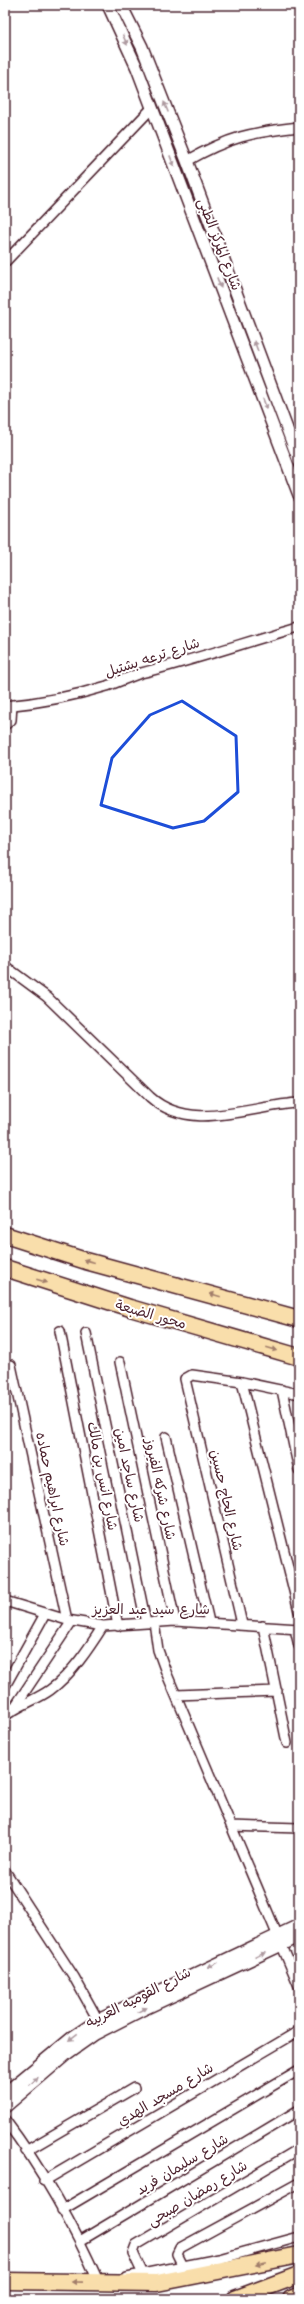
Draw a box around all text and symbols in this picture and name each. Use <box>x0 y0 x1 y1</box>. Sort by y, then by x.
one-way arrow <box>122 34 128 46</box>
one-way arrow <box>162 100 168 112</box>
one-way arrow <box>170 156 176 168</box>
street label: شارع المركز الطبى <box>193 195 246 293</box>
one-way arrow <box>216 277 222 289</box>
one-way arrow <box>253 340 259 352</box>
one-way arrow <box>262 399 268 411</box>
street label: شارع ترعه بشتيل <box>102 633 202 682</box>
one-way arrow <box>83 1258 95 1264</box>
one-way arrow <box>36 1278 48 1284</box>
one-way arrow <box>208 1292 220 1298</box>
street label: محور الضبعة <box>113 1295 189 1333</box>
one-way arrow <box>267 1346 279 1352</box>
street label: شارع انس بن مالك <box>83 1420 122 1532</box>
street label: شارع ساجد امين <box>110 1426 149 1524</box>
street label: شارع ابراهيم حماده <box>30 1430 74 1548</box>
street label: شارع شركه الفيروز <box>140 1436 181 1542</box>
street label: شارع الحاج حسين <box>206 1448 247 1553</box>
street label: شارع سيد عبد العزيز <box>91 1600 210 1619</box>
one-way arrow <box>254 1952 265 1958</box>
one-way arrow <box>207 1962 219 1968</box>
street label: شارع القوميه العربيه <box>82 1963 194 2032</box>
one-way arrow <box>136 2007 148 2013</box>
one-way arrow <box>67 2033 78 2042</box>
street label: شارع مسجد الهدي <box>114 2058 217 2131</box>
one-way arrow <box>29 2077 39 2086</box>
street label: شارع سليمان فريد <box>133 2129 232 2199</box>
street label: شارع رمضان صبحى <box>144 2156 251 2231</box>
one-way arrow <box>255 2261 267 2267</box>
one-way arrow <box>70 2279 83 2285</box>

